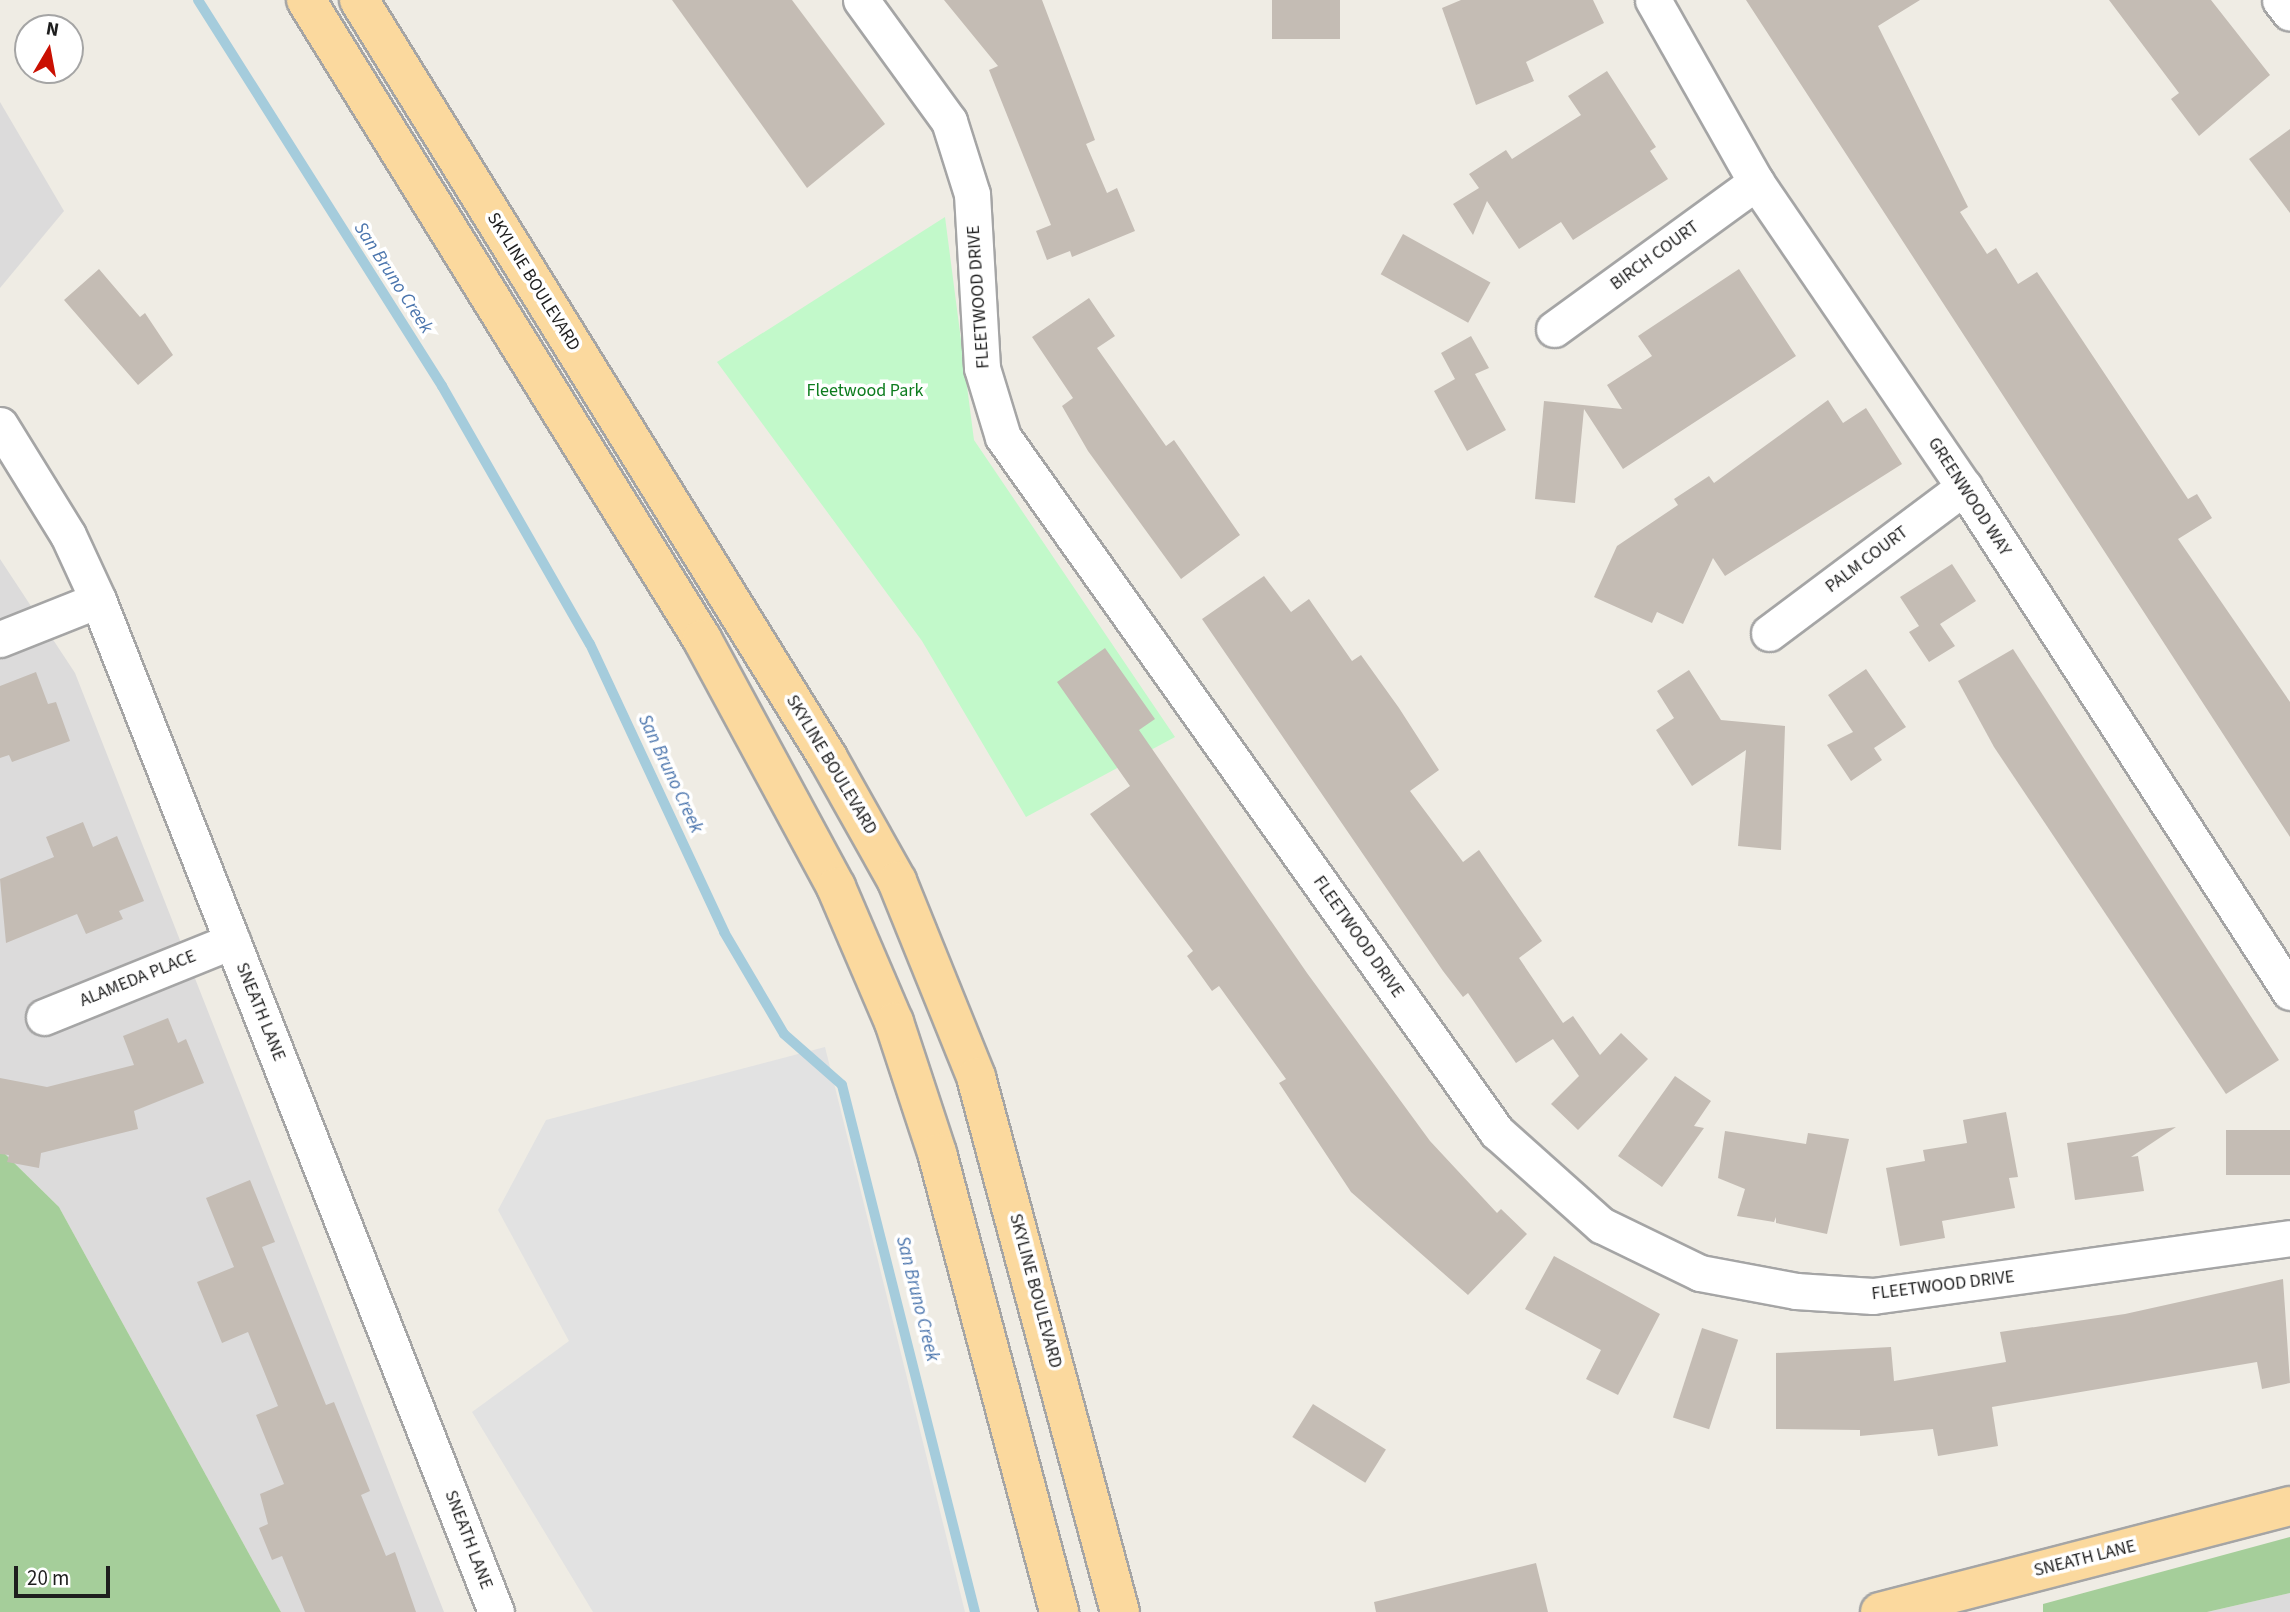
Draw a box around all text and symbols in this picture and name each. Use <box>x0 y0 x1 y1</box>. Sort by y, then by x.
north arrow <box>14 14 84 84</box>
text: N <box>44 15 61 44</box>
street label: SKYLINE BOULEVARD <box>482 209 584 355</box>
street label: BIRCH COURT <box>1607 217 1703 295</box>
water label: San Bruno Creek <box>348 218 438 338</box>
street label: FLEETWOOD DRIVE <box>963 225 995 369</box>
park label: Fleetwood Park <box>807 380 923 402</box>
street label: GREENWOOD WAY <box>1923 434 2015 560</box>
street label: PALM COURT <box>1822 522 1912 598</box>
street label: SKYLINE BOULEVARD <box>781 691 881 839</box>
water label: San Bruno Creek <box>633 711 707 837</box>
street label: FLEETWOOD DRIVE <box>1308 872 1408 1002</box>
street label: ALAMEDA PLACE <box>77 946 199 1012</box>
street label: SNEATH LANE <box>230 960 290 1064</box>
street label: SKYLINE BOULEVARD <box>1004 1211 1066 1371</box>
water label: San Bruno Creek <box>890 1234 944 1364</box>
street label: FLEETWOOD DRIVE <box>1870 1267 2016 1305</box>
street label: SNEATH LANE <box>439 1487 497 1593</box>
street label: SNEATH LANE <box>2032 1536 2138 1582</box>
scale bar <box>18 1552 114 1596</box>
text: 20 m <box>27 1563 69 1593</box>

